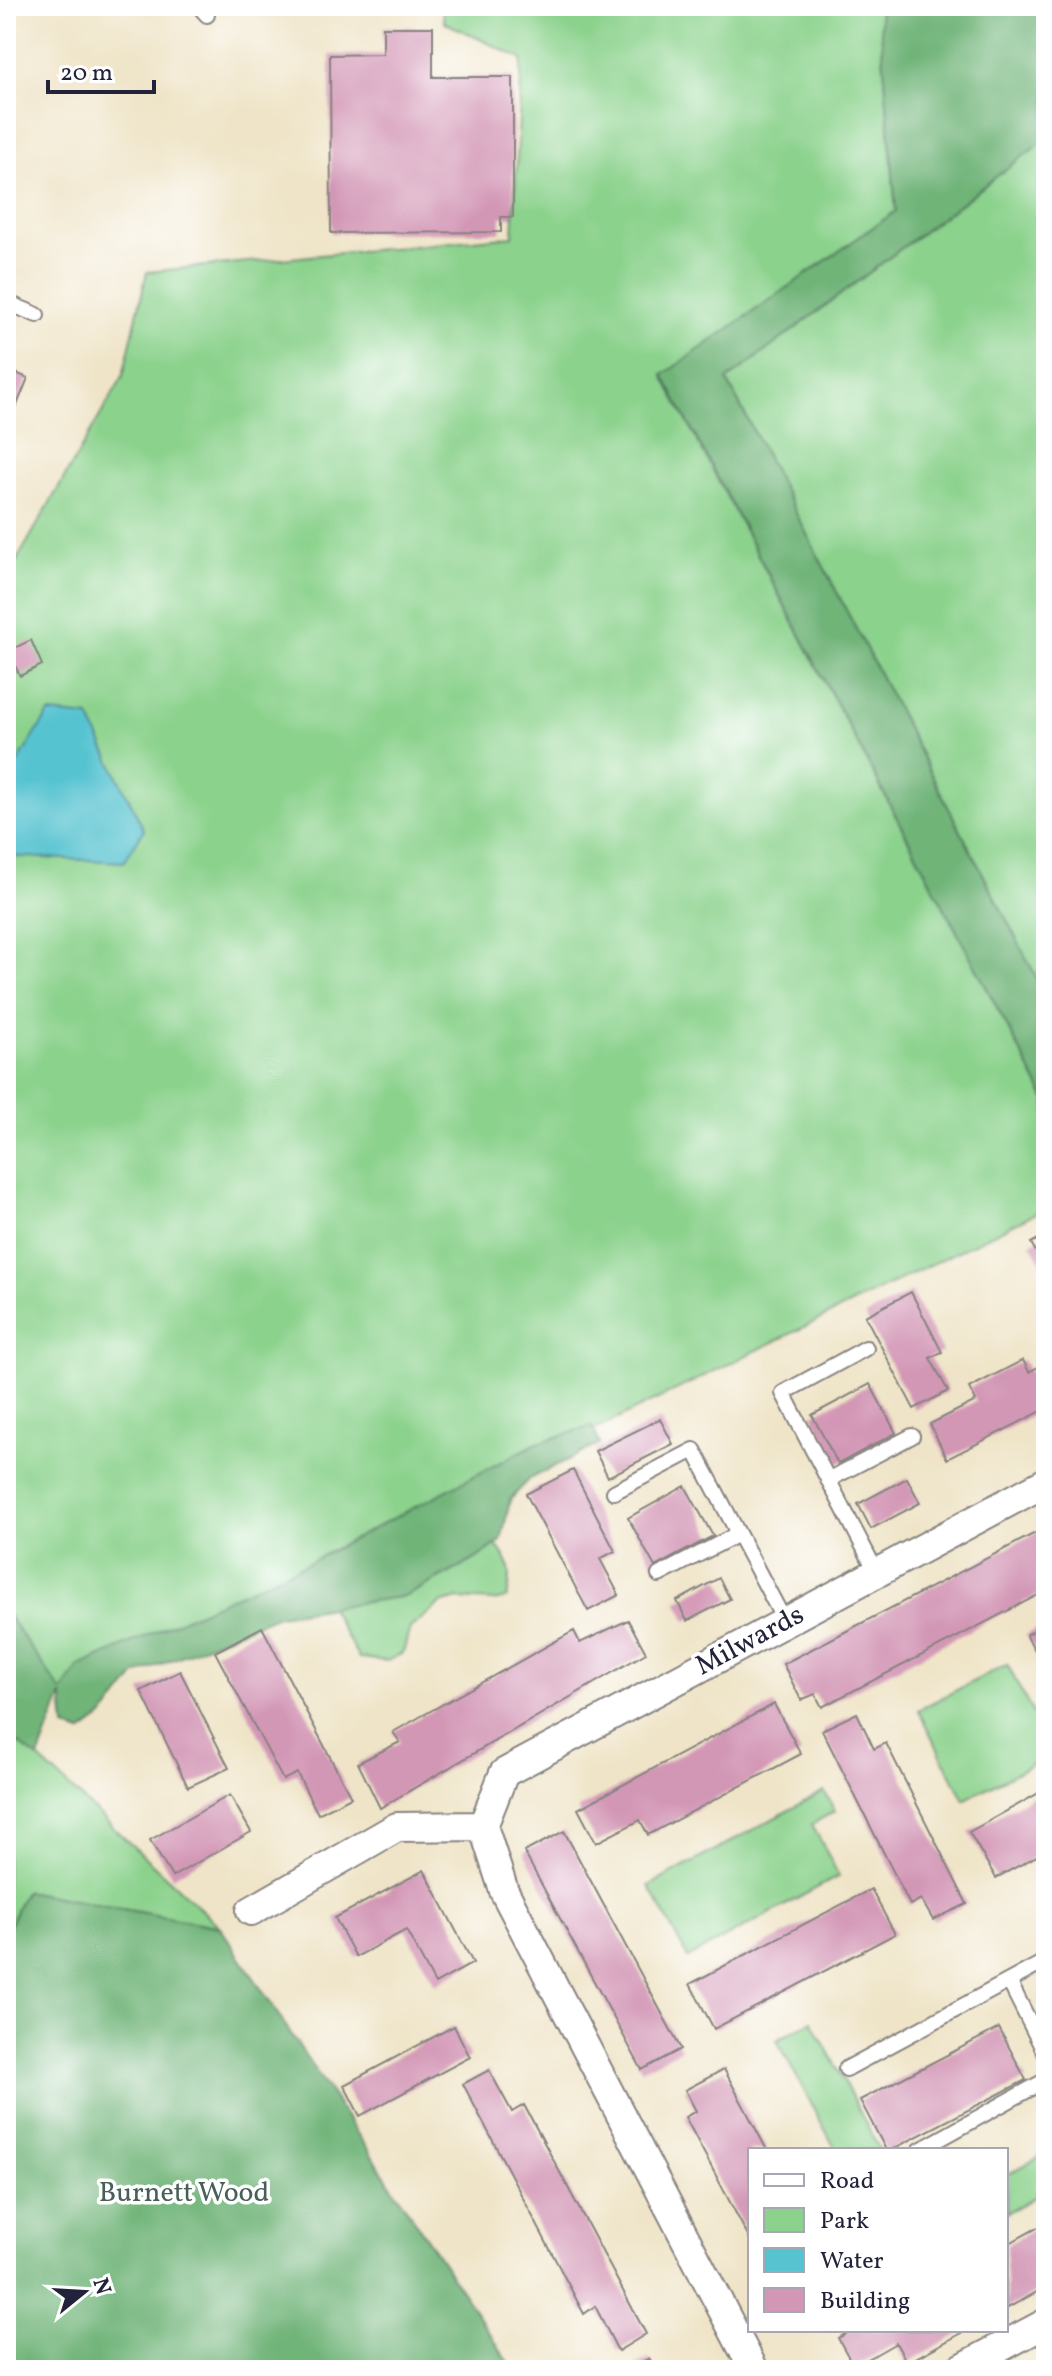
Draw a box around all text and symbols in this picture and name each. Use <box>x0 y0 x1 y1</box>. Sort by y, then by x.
scale bar <box>48 44 154 94</box>
text: 20 m <box>60 57 113 91</box>
street label: Milwards <box>689 1596 811 1686</box>
legend <box>748 2148 1008 2332</box>
text: Road <box>820 2165 874 2199</box>
park label: Burnett Wood <box>99 2174 269 2213</box>
text: Park <box>820 2205 869 2239</box>
text: Water <box>820 2245 884 2279</box>
north arrow <box>44 2252 124 2332</box>
text: N <box>83 2274 118 2299</box>
text: Building <box>820 2285 910 2319</box>

